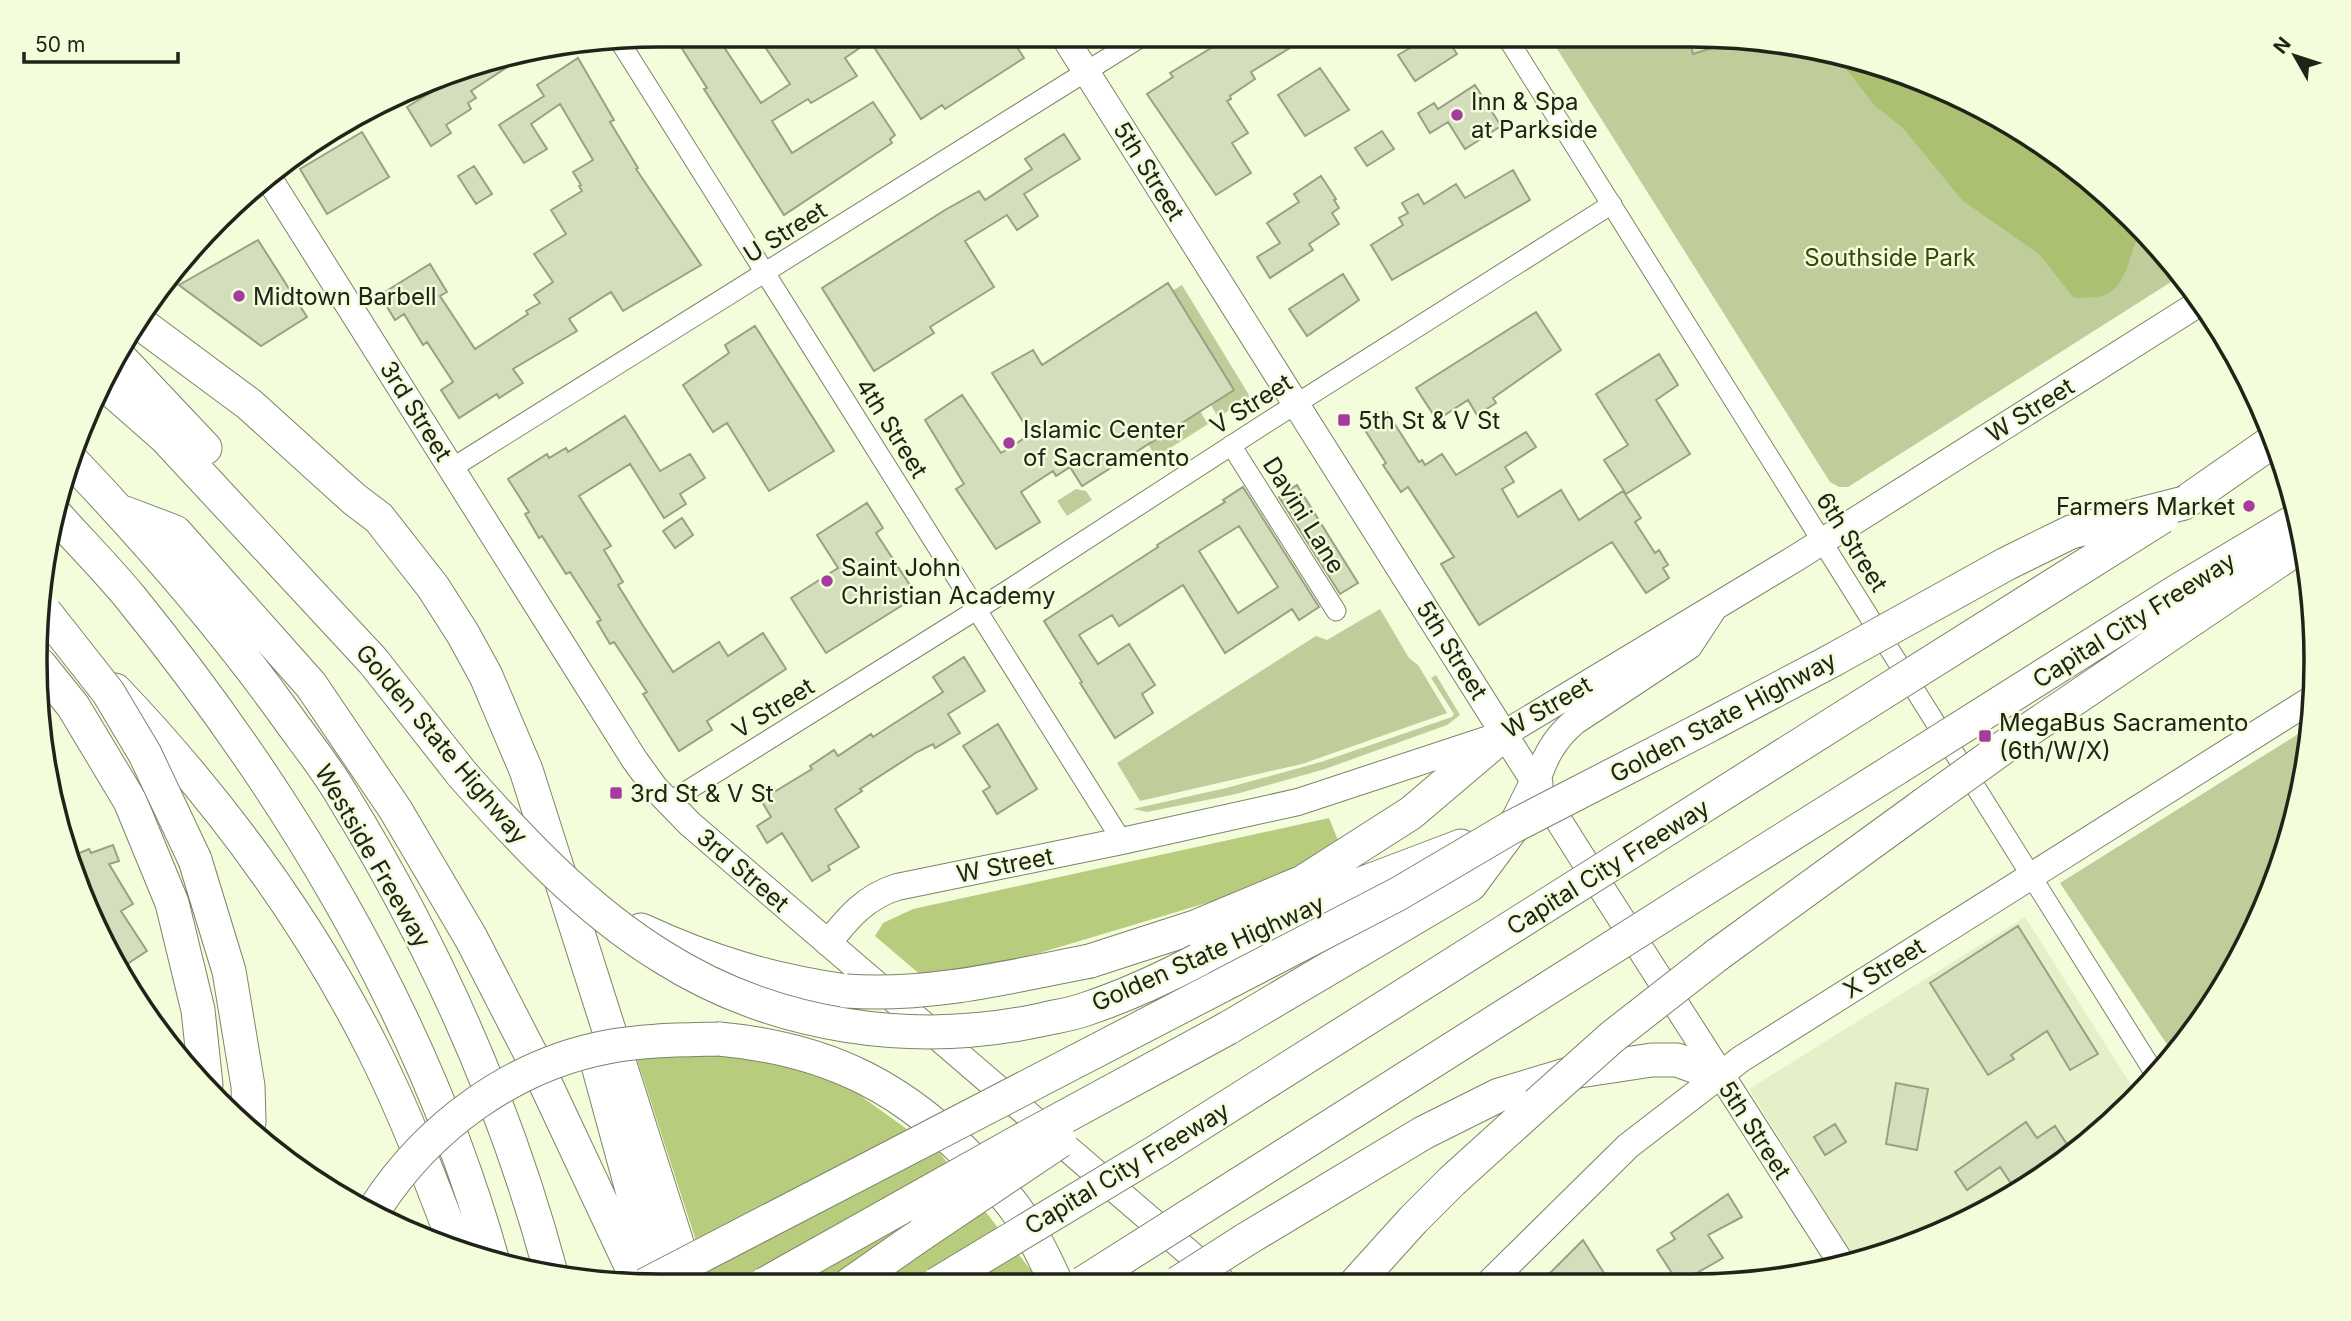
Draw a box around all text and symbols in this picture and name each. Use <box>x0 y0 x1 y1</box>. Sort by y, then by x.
scale bar <box>24 21 178 65</box>
north arrow <box>2260 21 2330 91</box>
text: 50 m <box>35 32 85 57</box>
text: N <box>2269 33 2296 58</box>
place label: Inn & Spa at Parkside <box>1471 87 1598 144</box>
marker: Inn & Spa at Parkside <box>1449 107 1465 123</box>
street label: 5th Street <box>1107 116 1191 226</box>
street label: U Street <box>738 195 832 269</box>
park label: Southside Park <box>1804 243 1976 272</box>
place label: Midtown Barbell <box>253 282 437 311</box>
marker: Midtown Barbell <box>231 288 247 304</box>
street label: 3rd Street <box>374 356 458 467</box>
street label: V Street <box>1205 368 1297 440</box>
street label: W Street <box>1981 372 2079 448</box>
street label: 4th Street <box>850 373 934 483</box>
place label: 5th St & V St <box>1358 406 1500 435</box>
marker: 5th St & V St <box>1336 412 1352 428</box>
place label: Islamic Center of Sacramento <box>1023 415 1189 472</box>
marker: Islamic Center of Sacramento <box>1001 435 1017 451</box>
street label: Davini Lane <box>1257 451 1351 579</box>
street label: 6th Street <box>1810 487 1894 597</box>
place label: Farmers Market <box>2056 492 2235 521</box>
marker: Farmers Market <box>2241 498 2257 514</box>
street label: Capital City Freeway <box>2027 546 2241 694</box>
place label: Saint John Christian Academy <box>841 553 1056 610</box>
marker: Saint John Christian Academy <box>819 573 835 589</box>
street label: 5th Street <box>1410 595 1494 705</box>
street label: Golden State Highway <box>350 638 534 850</box>
street label: Golden State Highway <box>1605 645 1841 789</box>
street label: W Street <box>1497 670 1597 744</box>
street label: V Street <box>727 672 819 744</box>
place label: MegaBus Sacramento (6th/W/X) <box>1999 708 2248 765</box>
marker: MegaBus Sacramento (6th/W/X) <box>1977 728 1993 744</box>
street label: Westside Freeway <box>309 759 437 953</box>
place label: 3rd St & V St <box>630 779 774 808</box>
marker: 3rd St & V St <box>608 785 624 801</box>
street label: Capital City Freeway <box>1501 793 1715 941</box>
street label: 3rd Street <box>691 822 795 918</box>
street label: W Street <box>954 841 1056 889</box>
street label: Golden State Highway <box>1087 889 1329 1017</box>
street label: X Street <box>1838 932 1930 1004</box>
street label: 5th Street <box>1713 1076 1797 1185</box>
street label: Capital City Freeway <box>1020 1095 1234 1241</box>

